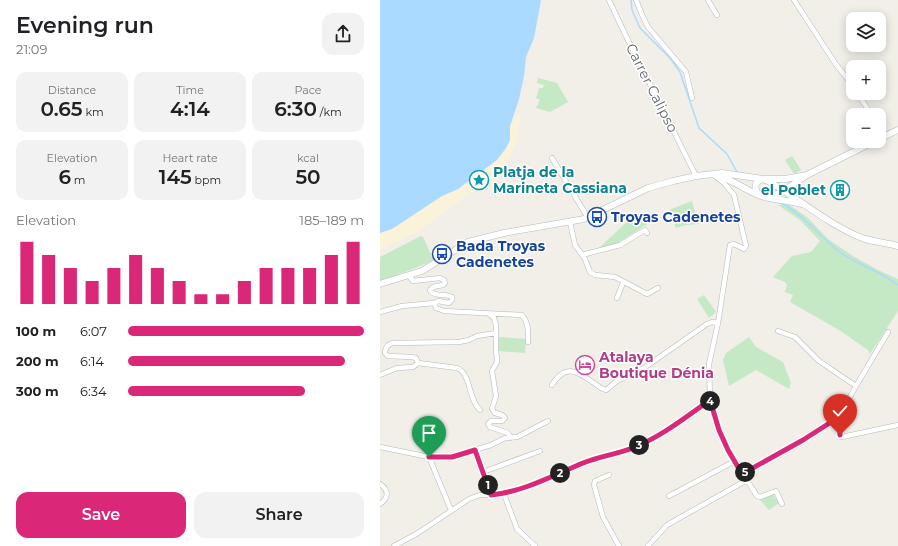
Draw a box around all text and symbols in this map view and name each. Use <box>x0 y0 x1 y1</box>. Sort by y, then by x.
text: Evening run <box>16 12 154 39</box>
map controls <box>846 12 886 148</box>
button: layers <box>846 12 886 52</box>
button: share <box>322 13 364 55</box>
street label: Carrer Calipso <box>622 40 682 136</box>
text: 21:09 <box>16 41 47 57</box>
button: + <box>846 60 886 100</box>
text: Distance <box>48 83 96 97</box>
text: Time <box>176 83 204 97</box>
text: Pace <box>295 83 321 97</box>
text: 0.65 <box>40 97 83 121</box>
text: 4:14 <box>170 97 210 121</box>
text: 6:30 <box>274 97 317 121</box>
text: km <box>83 105 104 119</box>
text: /km <box>317 105 342 119</box>
button: − <box>846 108 886 148</box>
text: Elevation <box>47 151 97 165</box>
text: Heart rate <box>162 151 218 165</box>
text: kcal <box>297 151 319 165</box>
place label: Platja de la Marineta Cassiana <box>493 163 627 197</box>
text: 6 <box>58 165 71 189</box>
text: 145 <box>159 165 192 189</box>
text: 50 <box>295 165 321 189</box>
place icon: Platja de la Marineta Cassiana <box>468 169 490 191</box>
text: m <box>71 173 86 187</box>
text: bpm <box>192 173 221 187</box>
building icon: el Poblet <box>829 179 851 201</box>
place label: el Poblet <box>761 181 826 199</box>
bus stop icon: Troyas Cadenetes <box>586 206 608 228</box>
place label: Troyas Cadenetes <box>611 208 741 226</box>
text: Elevation <box>16 212 76 228</box>
text: 185–189 m <box>299 212 364 228</box>
place label: Bada Troyas Cadenetes <box>456 237 546 271</box>
bus stop icon: Bada Troyas Cadenetes <box>431 243 453 265</box>
text: 100 m <box>16 323 56 339</box>
text: 6:07 <box>80 323 107 339</box>
place label: Atalaya Boutique Dénia <box>598 348 714 382</box>
text: 200 m <box>16 353 59 369</box>
text: 6:14 <box>80 353 104 369</box>
hotel icon: Atalaya Boutique Dénia <box>574 354 596 376</box>
text: 300 m <box>16 383 59 399</box>
text: 6:34 <box>80 383 107 399</box>
pin: 4 <box>700 391 720 411</box>
text: 4 <box>706 394 714 408</box>
pin <box>823 394 857 435</box>
icon: check <box>829 400 851 422</box>
pin <box>412 416 446 457</box>
icon: arrive <box>418 422 440 444</box>
pin: 3 <box>629 435 649 455</box>
text: 3 <box>636 438 642 452</box>
pin: 5 <box>735 462 755 482</box>
pin: 2 <box>550 463 570 483</box>
text: 5 <box>742 465 748 479</box>
text: 2 <box>557 466 563 480</box>
pin: 1 <box>478 475 498 495</box>
text: 1 <box>486 478 490 492</box>
button: Save <box>16 492 186 538</box>
button: Share <box>194 492 364 538</box>

